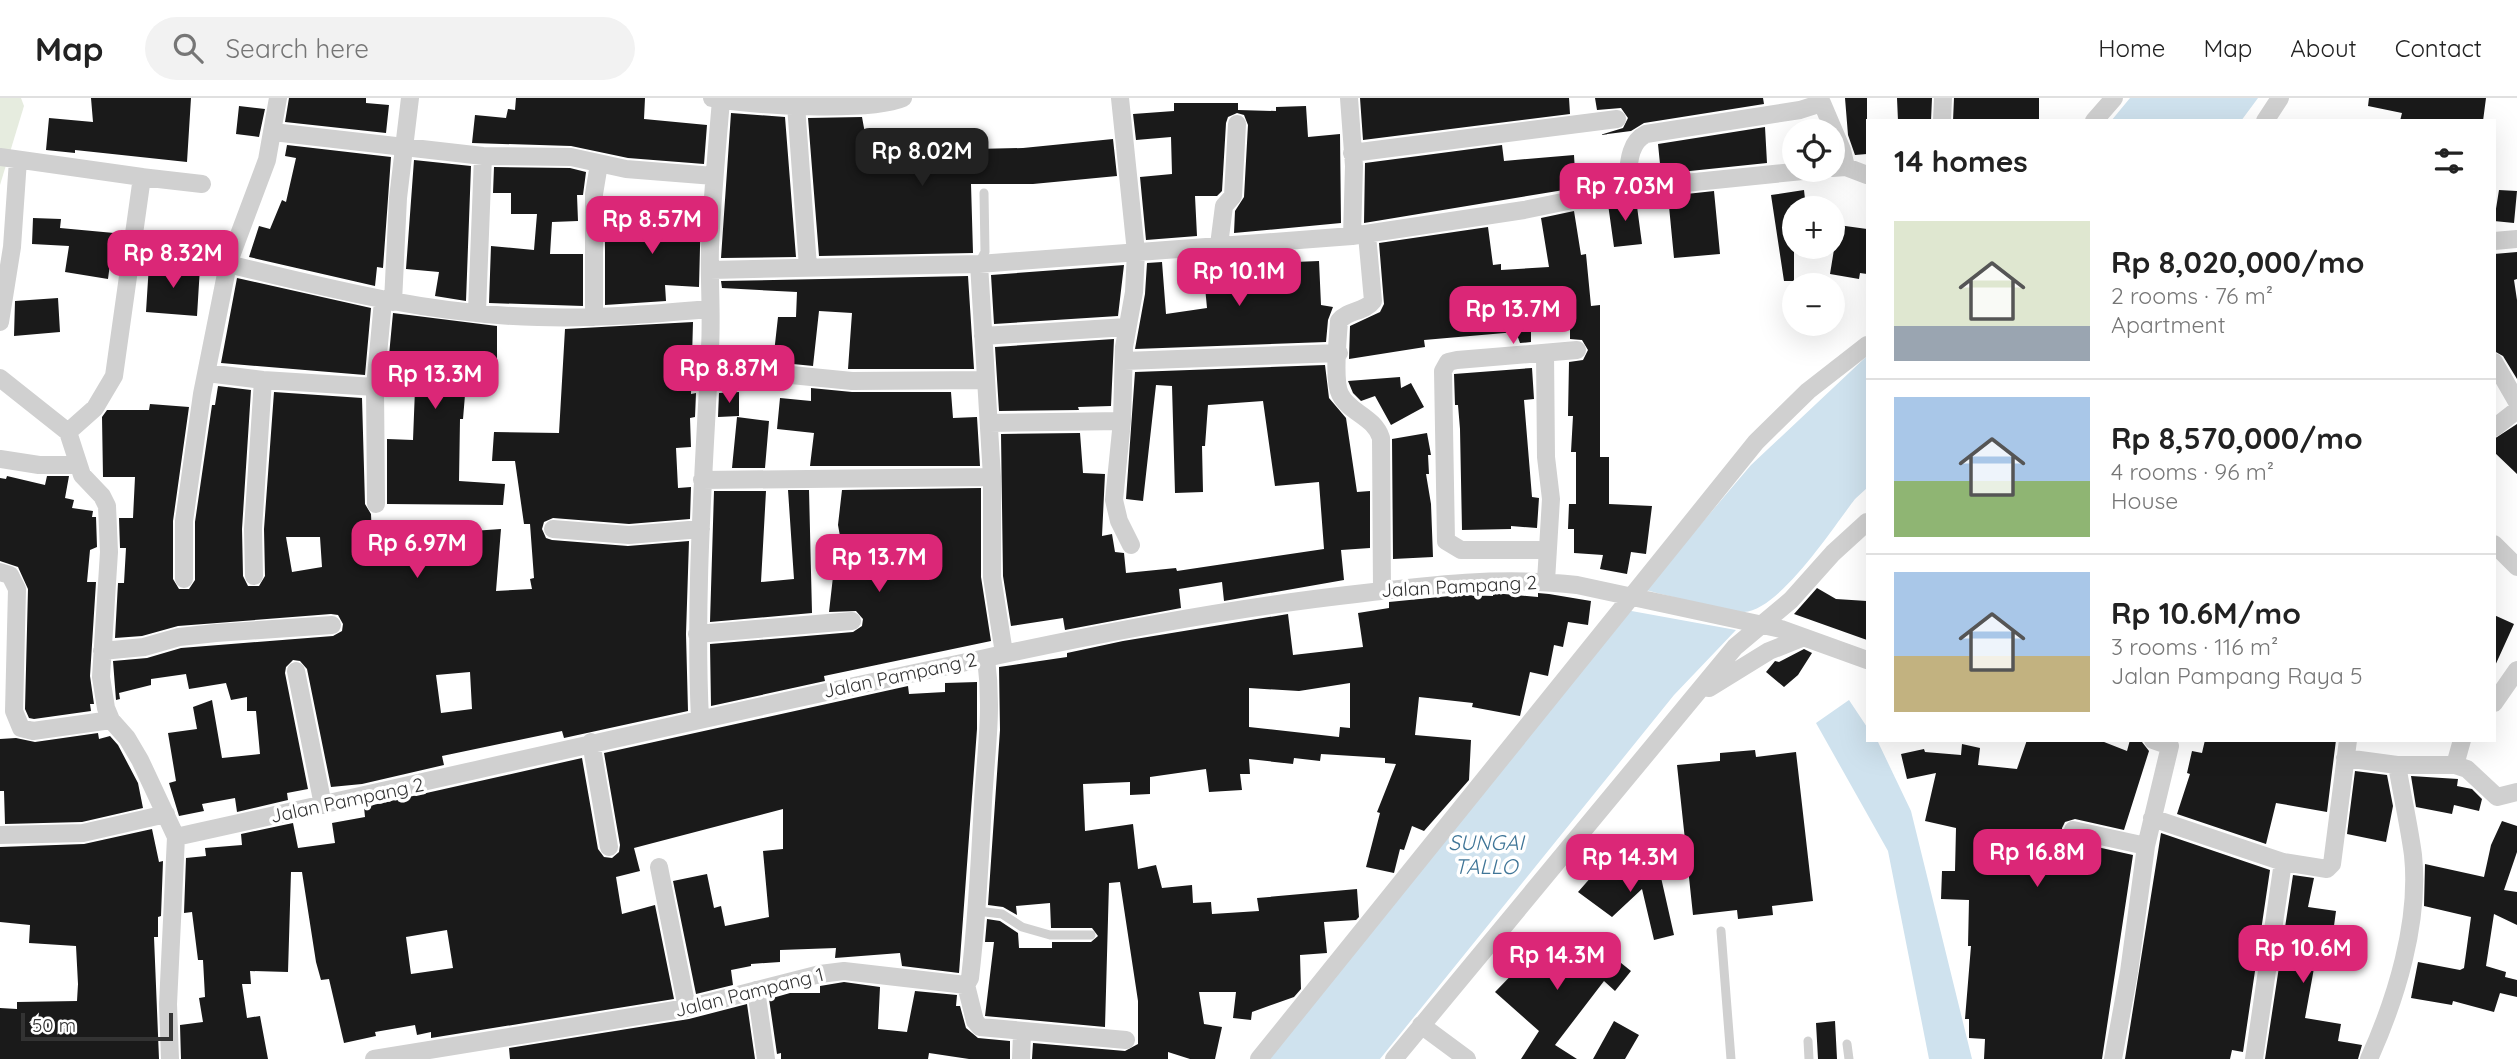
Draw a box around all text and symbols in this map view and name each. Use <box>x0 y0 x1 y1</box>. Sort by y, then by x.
search box <box>145 17 635 80</box>
text: Map <box>35 28 103 69</box>
icon: search <box>169 29 207 67</box>
text: Search here <box>225 32 369 65</box>
text: Home <box>2098 33 2165 63</box>
text: Map <box>2203 33 2252 63</box>
text: About <box>2290 33 2357 63</box>
text: Contact <box>2395 33 2482 63</box>
map controls <box>1782 119 1845 336</box>
button: locate <box>1782 119 1845 182</box>
pin: Rp 8.02M <box>850 129 994 188</box>
text: Rp 8.02M <box>871 136 973 165</box>
text: 14 homes <box>1894 142 2028 180</box>
icon: filters <box>2430 142 2468 180</box>
pin: Rp 7.03M <box>1553 164 1697 223</box>
text: Rp 7.03M <box>1576 171 1674 200</box>
button: + <box>1782 196 1845 259</box>
pin: Rp 8.57M <box>580 197 724 256</box>
text: Rp 8.57M <box>602 204 702 233</box>
pin: Rp 8.32M <box>101 230 245 290</box>
text: Rp 8.32M <box>123 238 223 267</box>
text: Rp 8,020,000/mo <box>2111 243 2364 281</box>
pin: Rp 10.1M <box>1167 248 1311 308</box>
icon: home <box>1950 249 2034 333</box>
text: Rp 10.1M <box>1193 256 1285 285</box>
button: − <box>1782 273 1845 336</box>
text: 2 rooms · 76 m² <box>2111 281 2273 310</box>
pin: Rp 13.7M <box>1441 286 1585 346</box>
text: Rp 13.7M <box>1465 294 1561 323</box>
text: Apartment <box>2111 310 2225 339</box>
pin: Rp 8.87M <box>657 345 801 405</box>
pin: Rp 13.3M <box>363 352 507 411</box>
text: Rp 8.87M <box>679 353 779 382</box>
text: Rp 13.3M <box>388 359 482 388</box>
text: Rp 8,570,000/mo <box>2111 419 2363 457</box>
icon: home <box>1950 425 2034 509</box>
text: 4 rooms · 96 m² <box>2111 457 2274 486</box>
text: House <box>2111 486 2178 515</box>
pin: Rp 6.97M <box>345 520 489 580</box>
text: Rp 6.97M <box>368 528 466 557</box>
pin: Rp 13.7M <box>807 534 951 594</box>
text: Rp 13.7M <box>831 542 927 571</box>
street label: Jalan Pampang 2 <box>1380 570 1538 602</box>
text: Rp 10.6M/mo <box>2111 594 2301 632</box>
icon: home <box>1950 600 2034 684</box>
text: 3 rooms · 116 m² <box>2111 632 2278 661</box>
street label: Jalan Pampang 2 <box>821 647 979 703</box>
text: Jalan Pampang Raya 5 <box>2111 661 2362 690</box>
street label: Jalan Pampang 2 <box>268 772 426 828</box>
water label: SUNGAI TALLO <box>1448 829 1525 879</box>
pin: Rp 16.8M <box>1965 830 2109 889</box>
pin: Rp 14.3M <box>1558 834 1702 894</box>
text: Rp 16.8M <box>1989 837 2085 866</box>
text: Rp 14.3M <box>1582 842 1678 871</box>
pin: Rp 10.6M <box>2231 926 2375 985</box>
pin: Rp 14.3M <box>1485 932 1629 992</box>
text: Rp 10.6M <box>2254 933 2352 962</box>
text: Rp 14.3M <box>1509 940 1605 969</box>
street label: Jalan Pampang 1 <box>672 962 826 1022</box>
scale bar <box>21 1010 173 1042</box>
text: 50 m <box>32 1013 76 1037</box>

